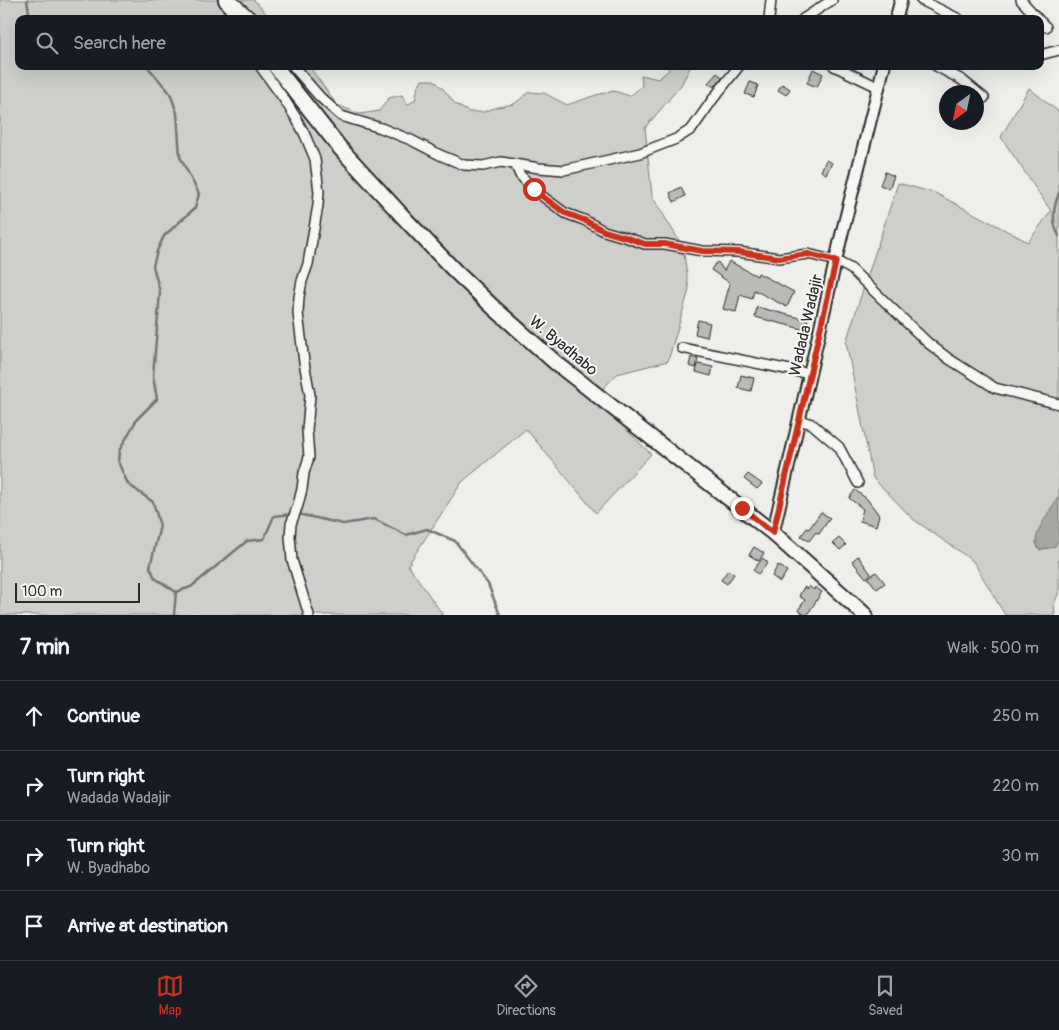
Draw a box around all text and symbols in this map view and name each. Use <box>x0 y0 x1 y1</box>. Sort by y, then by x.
search box <box>15 15 1044 70</box>
icon: search <box>33 29 61 57</box>
text: Search here <box>73 31 166 55</box>
north arrow <box>939 85 984 130</box>
route start <box>523 178 546 201</box>
street label: Wadada Wadajir <box>785 272 827 378</box>
street label: W. Byadhabo <box>525 311 602 380</box>
route end <box>731 497 754 520</box>
scale bar <box>15 580 140 603</box>
text: 100 m <box>22 583 62 600</box>
text: 7 min <box>20 634 70 661</box>
text: Walk · 500 m <box>947 638 1039 658</box>
icon: ahead <box>20 702 48 730</box>
text: Continue <box>67 704 140 728</box>
text: 250 m <box>993 706 1039 726</box>
text: Turn right <box>67 764 145 788</box>
icon: right <box>20 772 48 800</box>
text: 220 m <box>993 776 1039 796</box>
text: Wadada Wadajir <box>67 788 171 808</box>
text: Turn right <box>67 834 145 858</box>
icon: right <box>20 842 48 870</box>
text: 30 m <box>1001 846 1039 866</box>
text: W. Byadhabo <box>67 858 150 878</box>
icon: arrive <box>20 912 48 940</box>
text: Arrive at destination <box>67 914 228 938</box>
tab: Map <box>156 972 184 1019</box>
tab: Directions <box>496 972 556 1019</box>
tab: Saved <box>868 972 903 1019</box>

